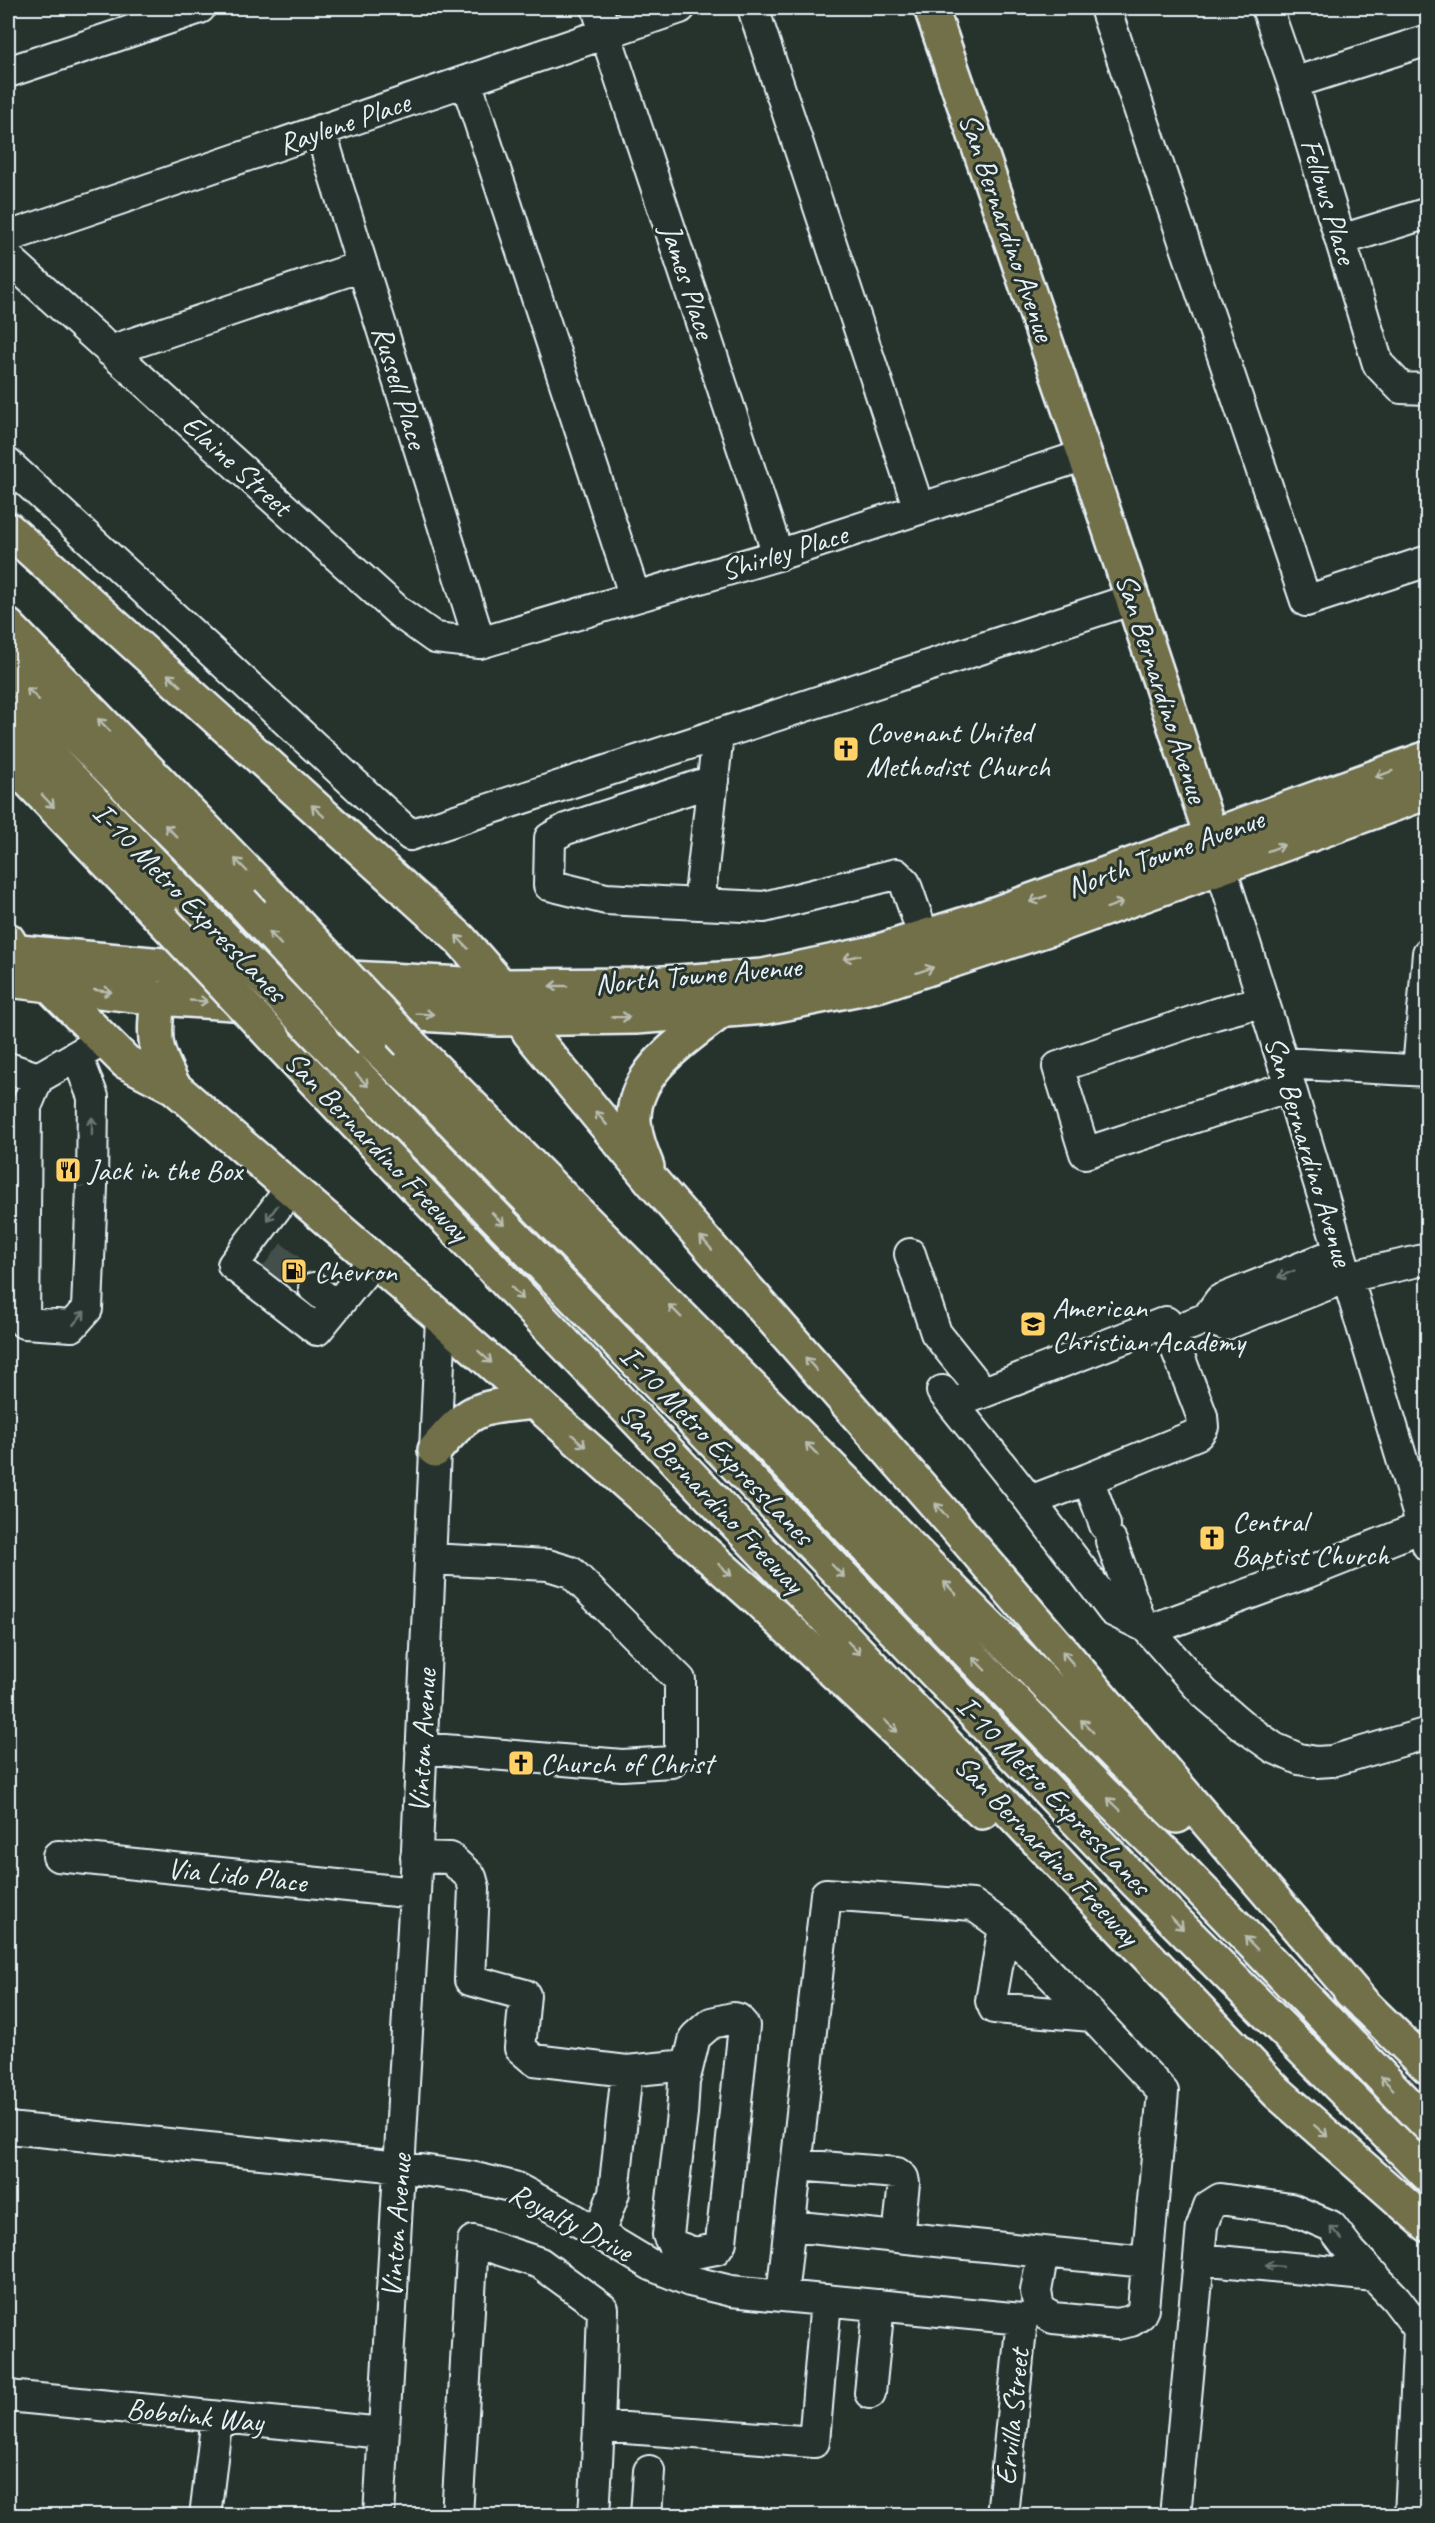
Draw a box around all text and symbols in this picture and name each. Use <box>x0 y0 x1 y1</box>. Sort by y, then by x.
street label: Raylene Place <box>273 82 417 163</box>
street label: San Bernardino Avenue <box>950 108 1064 348</box>
street label: Fellows Place <box>1292 134 1367 270</box>
street label: James Place <box>651 217 725 345</box>
street label: Russell Place <box>363 321 437 455</box>
street label: Elaine Street <box>174 406 302 526</box>
street label: Shirley Place <box>716 514 854 589</box>
street label: San Bernardino Avenue <box>1107 569 1218 809</box>
one-way arrow <box>166 673 181 687</box>
one-way arrow <box>26 686 41 701</box>
place label: Covenant United Methodist Church <box>866 713 1051 785</box>
one-way arrow <box>97 718 112 733</box>
church icon: Covenant United Methodist Church <box>831 734 861 764</box>
one-way arrow <box>1375 770 1394 781</box>
one-way arrow <box>41 794 55 809</box>
street label: I-10 Metro ExpressLanes <box>85 794 297 1012</box>
street label: North Towne Avenue <box>1061 799 1271 906</box>
one-way arrow <box>311 804 326 818</box>
one-way arrow <box>164 824 179 838</box>
one-way arrow <box>1266 841 1285 852</box>
one-way arrow <box>233 858 248 873</box>
one-way arrow <box>1029 895 1047 906</box>
one-way arrow <box>1106 899 1124 910</box>
one-way arrow <box>268 931 282 946</box>
one-way arrow <box>455 935 469 950</box>
street label: North Towne Avenue <box>593 947 805 1003</box>
one-way arrow <box>842 952 861 964</box>
one-way arrow <box>915 964 934 975</box>
one-way arrow <box>548 980 568 992</box>
one-way arrow <box>93 986 112 997</box>
one-way arrow <box>189 995 209 1006</box>
one-way arrow <box>414 1009 434 1020</box>
one-way arrow <box>611 1012 631 1023</box>
street label: San Bernardino Avenue <box>1256 1031 1363 1273</box>
street label: San Bernardino Freeway <box>276 1043 480 1251</box>
one-way arrow <box>355 1072 369 1087</box>
one-way arrow <box>594 1111 607 1127</box>
one-way arrow <box>86 1117 98 1137</box>
place label: Jack in the Box <box>86 1151 245 1189</box>
restaurant icon: Jack in the Box <box>53 1155 83 1185</box>
one-way arrow <box>266 1205 278 1221</box>
one-way arrow <box>491 1212 506 1227</box>
one-way arrow <box>699 1236 713 1251</box>
place label: Chevron <box>314 1252 398 1290</box>
fuel station icon: Chevron <box>279 1256 309 1286</box>
one-way arrow <box>1277 1269 1295 1280</box>
one-way arrow <box>510 1286 524 1301</box>
place label: American Christian Academy <box>1052 1288 1248 1360</box>
one-way arrow <box>667 1303 682 1318</box>
school or university icon: American Christian Academy <box>1018 1309 1048 1339</box>
one-way arrow <box>72 1310 85 1326</box>
street label: I-10 Metro ExpressLanes <box>612 1337 824 1555</box>
one-way arrow <box>477 1350 492 1364</box>
one-way arrow <box>804 1357 818 1372</box>
street label: San Bernardino Freeway <box>611 1395 815 1603</box>
one-way arrow <box>571 1434 586 1448</box>
one-way arrow <box>805 1442 820 1457</box>
one-way arrow <box>934 1502 947 1518</box>
place label: Central Baptist Church <box>1232 1502 1390 1574</box>
church icon: Central Baptist Church <box>1197 1523 1227 1553</box>
one-way arrow <box>717 1564 733 1577</box>
one-way arrow <box>831 1564 845 1579</box>
one-way arrow <box>942 1580 957 1595</box>
one-way arrow <box>847 1640 861 1655</box>
one-way arrow <box>1061 1650 1074 1666</box>
one-way arrow <box>972 1656 986 1671</box>
street label: Vinton Avenue <box>399 1666 445 1814</box>
street label: I-10 Metro ExpressLanes <box>949 1687 1161 1905</box>
one-way arrow <box>884 1719 899 1733</box>
one-way arrow <box>1080 1719 1095 1734</box>
place label: Church of Christ <box>540 1744 717 1782</box>
street label: San Bernardino Freeway <box>946 1747 1150 1955</box>
church icon: Church of Christ <box>506 1748 536 1778</box>
one-way arrow <box>1107 1797 1122 1812</box>
street label: Via Lido Place <box>165 1849 311 1901</box>
one-way arrow <box>1170 1916 1185 1931</box>
one-way arrow <box>1245 1936 1259 1951</box>
one-way arrow <box>1380 2076 1394 2091</box>
one-way arrow <box>1313 2124 1328 2138</box>
street label: Vinton Avenue <box>372 2151 420 2299</box>
street label: Royalty Drive <box>503 2174 641 2271</box>
one-way arrow <box>1329 2225 1343 2241</box>
one-way arrow <box>1265 2260 1285 2271</box>
street label: Ervilla Street <box>986 2344 1038 2487</box>
street label: Bobolink Way <box>125 2389 267 2441</box>

